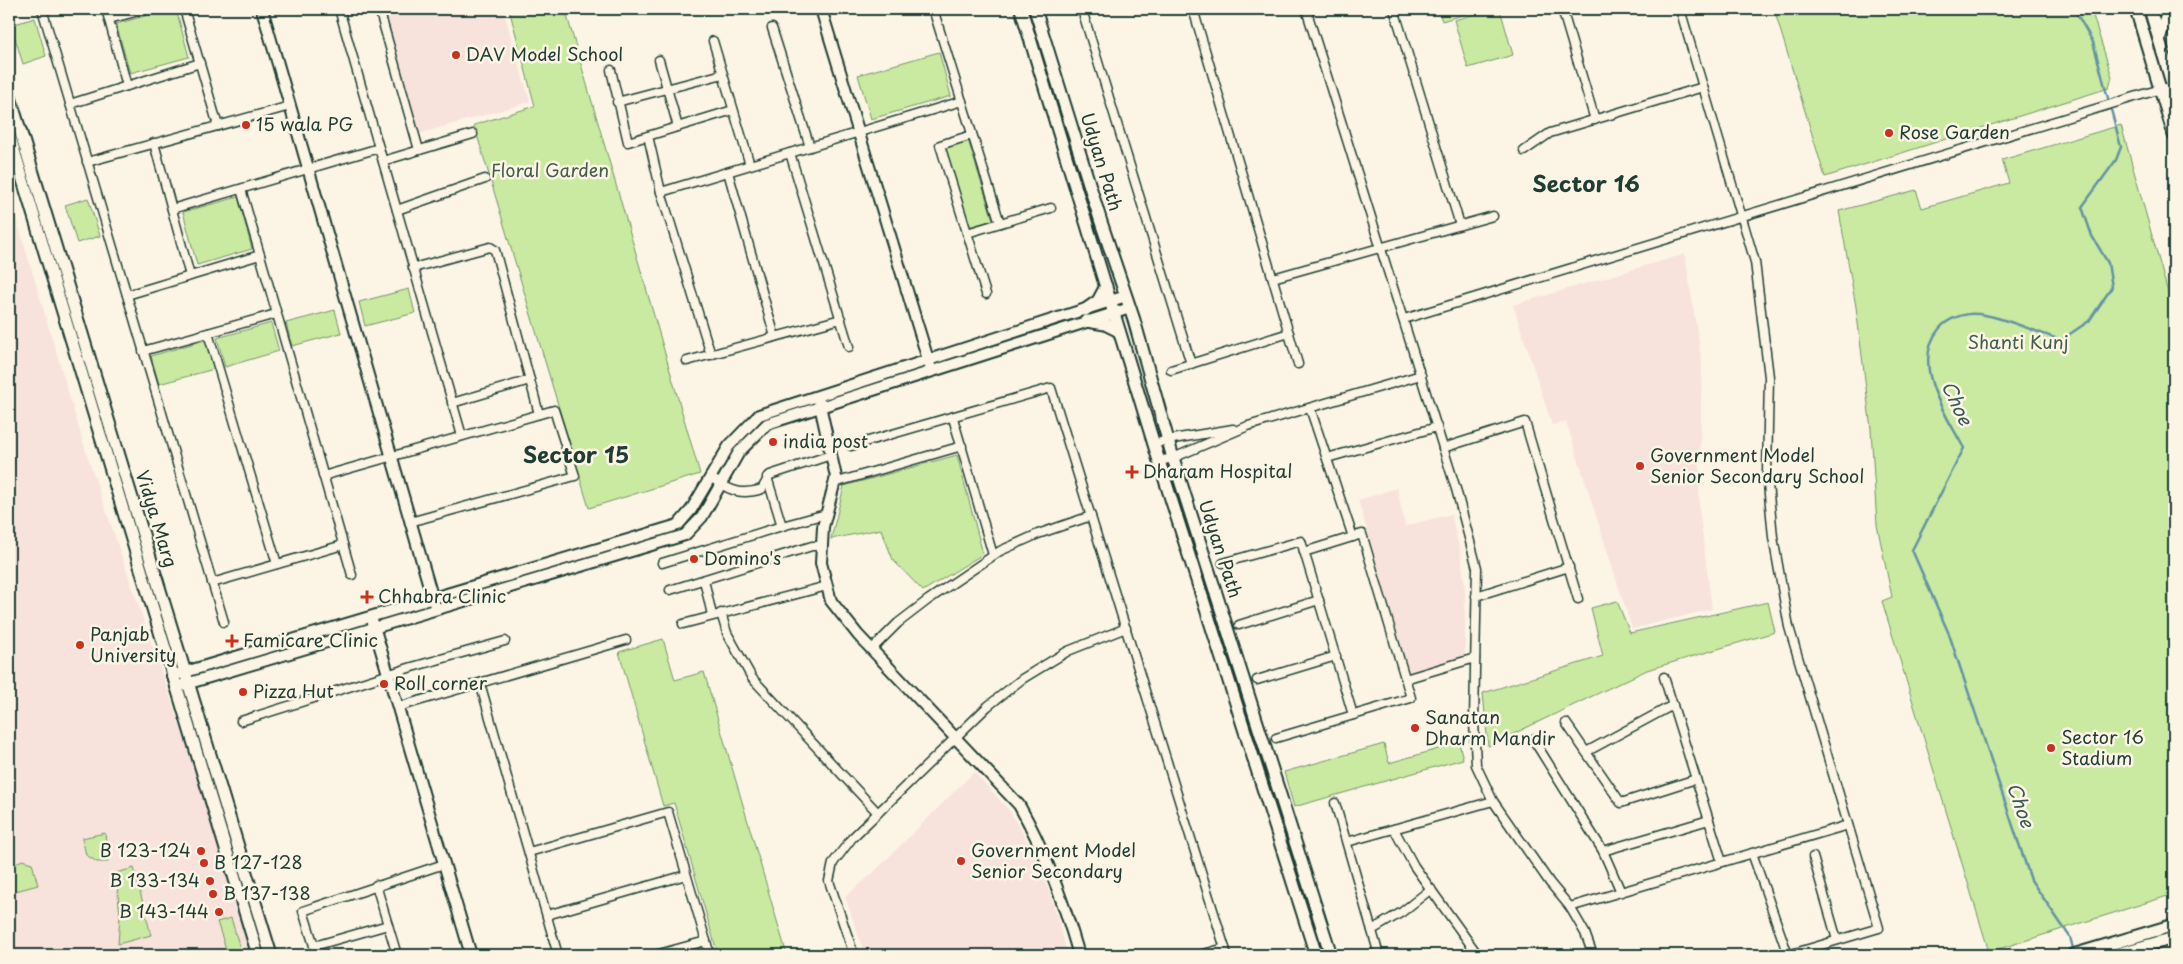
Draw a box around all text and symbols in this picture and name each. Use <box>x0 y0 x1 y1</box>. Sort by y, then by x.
place label: DAV Model School <box>466 40 623 67</box>
marker: DAV Model School <box>450 49 462 61</box>
street label: Udyan Path <box>1075 109 1130 214</box>
place label: 15 wala PG <box>256 110 353 137</box>
place label: Rose Garden <box>1899 118 2010 145</box>
marker: 15 wala PG <box>240 119 252 131</box>
marker: Rose Garden <box>1883 127 1895 139</box>
park label: Floral Garden <box>491 156 609 183</box>
district label: Sector 16 <box>1532 166 1640 199</box>
park label: Shanti Kunj <box>1967 328 2069 355</box>
water label: Choe <box>1935 376 1981 430</box>
place label: india post <box>783 427 868 454</box>
marker: india post <box>767 436 779 448</box>
district label: Sector 15 <box>523 437 629 470</box>
place label: Government Model Senior Secondary School <box>1650 441 1864 489</box>
place label: Dharam Hospital <box>1143 457 1292 484</box>
marker: Government Model Senior Secondary School <box>1634 460 1646 472</box>
marker: Dharam Hospital <box>1125 465 1139 479</box>
street label: Vidya Marg <box>130 467 185 570</box>
street label: Udyan Path <box>1193 496 1250 601</box>
place label: Domino's <box>704 544 781 571</box>
marker: Domino's <box>688 553 700 565</box>
place label: Chhabra Clinic <box>378 582 506 609</box>
marker: Chhabra Clinic <box>360 590 374 604</box>
place label: Panjab University <box>90 620 176 668</box>
place label: Famicare Clinic <box>243 626 378 653</box>
marker: Famicare Clinic <box>225 634 239 648</box>
marker: Panjab University <box>74 639 86 651</box>
place label: Roll corner <box>394 669 488 696</box>
place label: Pizza Hut <box>253 677 334 704</box>
marker: Roll corner <box>378 678 390 690</box>
marker: Pizza Hut <box>237 686 249 698</box>
place label: Sanatan Dharm Mandir <box>1425 703 1556 751</box>
marker: Sanatan Dharm Mandir <box>1409 722 1421 734</box>
place label: Sector 16 Stadium <box>2061 723 2144 771</box>
marker: Sector 16 Stadium <box>2045 742 2057 754</box>
water label: Choe <box>2001 778 2043 832</box>
place label: B 123-124 <box>100 836 191 863</box>
place label: Government Model Senior Secondary <box>971 836 1136 884</box>
marker: B 123-124 <box>195 845 207 857</box>
place label: B 127-128 <box>214 848 303 875</box>
marker: Government Model Senior Secondary <box>955 855 967 867</box>
marker: B 127-128 <box>198 857 210 869</box>
place label: B 133-134 <box>109 866 200 893</box>
marker: B 133-134 <box>204 875 216 887</box>
place label: B 137-138 <box>223 879 311 906</box>
marker: B 137-138 <box>207 888 219 900</box>
place label: B 143-144 <box>119 897 209 924</box>
marker: B 143-144 <box>213 906 225 918</box>

